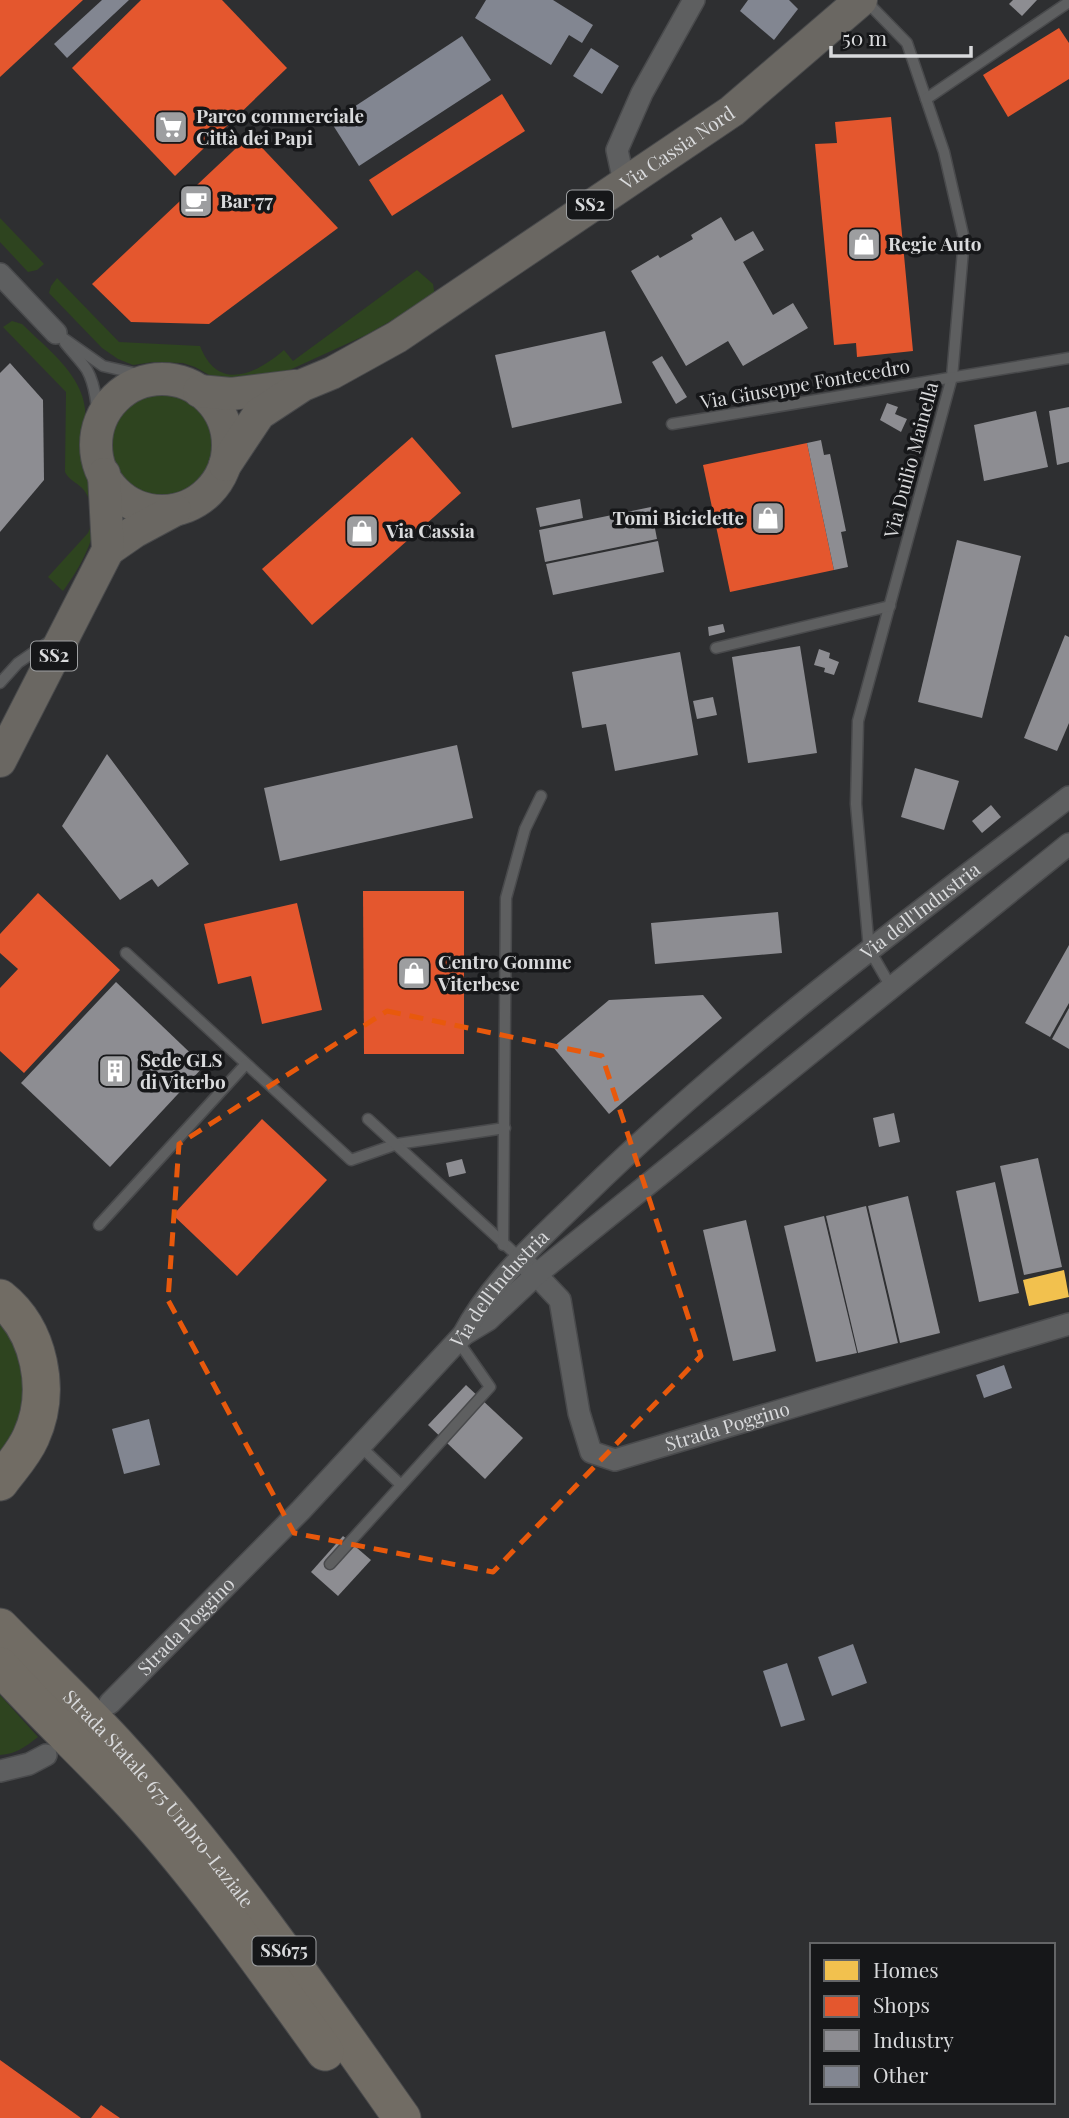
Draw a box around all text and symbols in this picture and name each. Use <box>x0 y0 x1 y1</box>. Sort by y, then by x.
scale bar <box>831 14 971 58</box>
text: 50 m <box>842 23 888 51</box>
street label: Via Cassia Nord <box>614 99 739 195</box>
place label: Parco commerciale Città dei Papi <box>196 102 364 150</box>
supermarket icon: Parco commerciale Città dei Papi <box>152 108 190 146</box>
cafe icon: Bar 77 <box>177 182 215 220</box>
place label: Bar 77 <box>220 187 273 213</box>
road number: SS2 <box>567 190 613 220</box>
shop icon: Regie Auto <box>845 225 883 263</box>
place label: Regie Auto <box>888 230 982 256</box>
street label: Via Giuseppe Fontecedro <box>697 352 912 414</box>
street label: Via Duilio Mainella <box>876 378 943 541</box>
shop icon: Tomi Biciclette <box>749 499 787 537</box>
place label: Tomi Biciclette <box>613 504 744 530</box>
shop icon: Via Cassia <box>343 512 381 550</box>
place label: Via Cassia <box>385 517 475 543</box>
road number: SS2 <box>31 642 77 670</box>
street label: Via dell'Industria <box>853 855 985 965</box>
place label: Centro Gomme Viterbese <box>437 948 572 996</box>
shop icon: Centro Gomme Viterbese <box>395 954 433 992</box>
place label: Sede GLS di Viterbo <box>140 1046 226 1094</box>
building icon: Sede GLS di Viterbo <box>96 1052 134 1090</box>
street label: Via dell'Industria <box>443 1223 554 1354</box>
street label: Strada Poggino <box>662 1394 792 1456</box>
street label: Strada Poggino <box>131 1571 240 1680</box>
street label: Strada Statale 675 Umbro-Laziale <box>58 1683 260 1912</box>
road number: SS675 <box>252 1937 316 1966</box>
legend <box>810 1943 1055 2104</box>
text: Homes <box>873 1955 939 1983</box>
text: Shops <box>873 1990 930 2018</box>
text: Industry <box>873 2025 954 2053</box>
text: Other <box>873 2060 929 2088</box>

